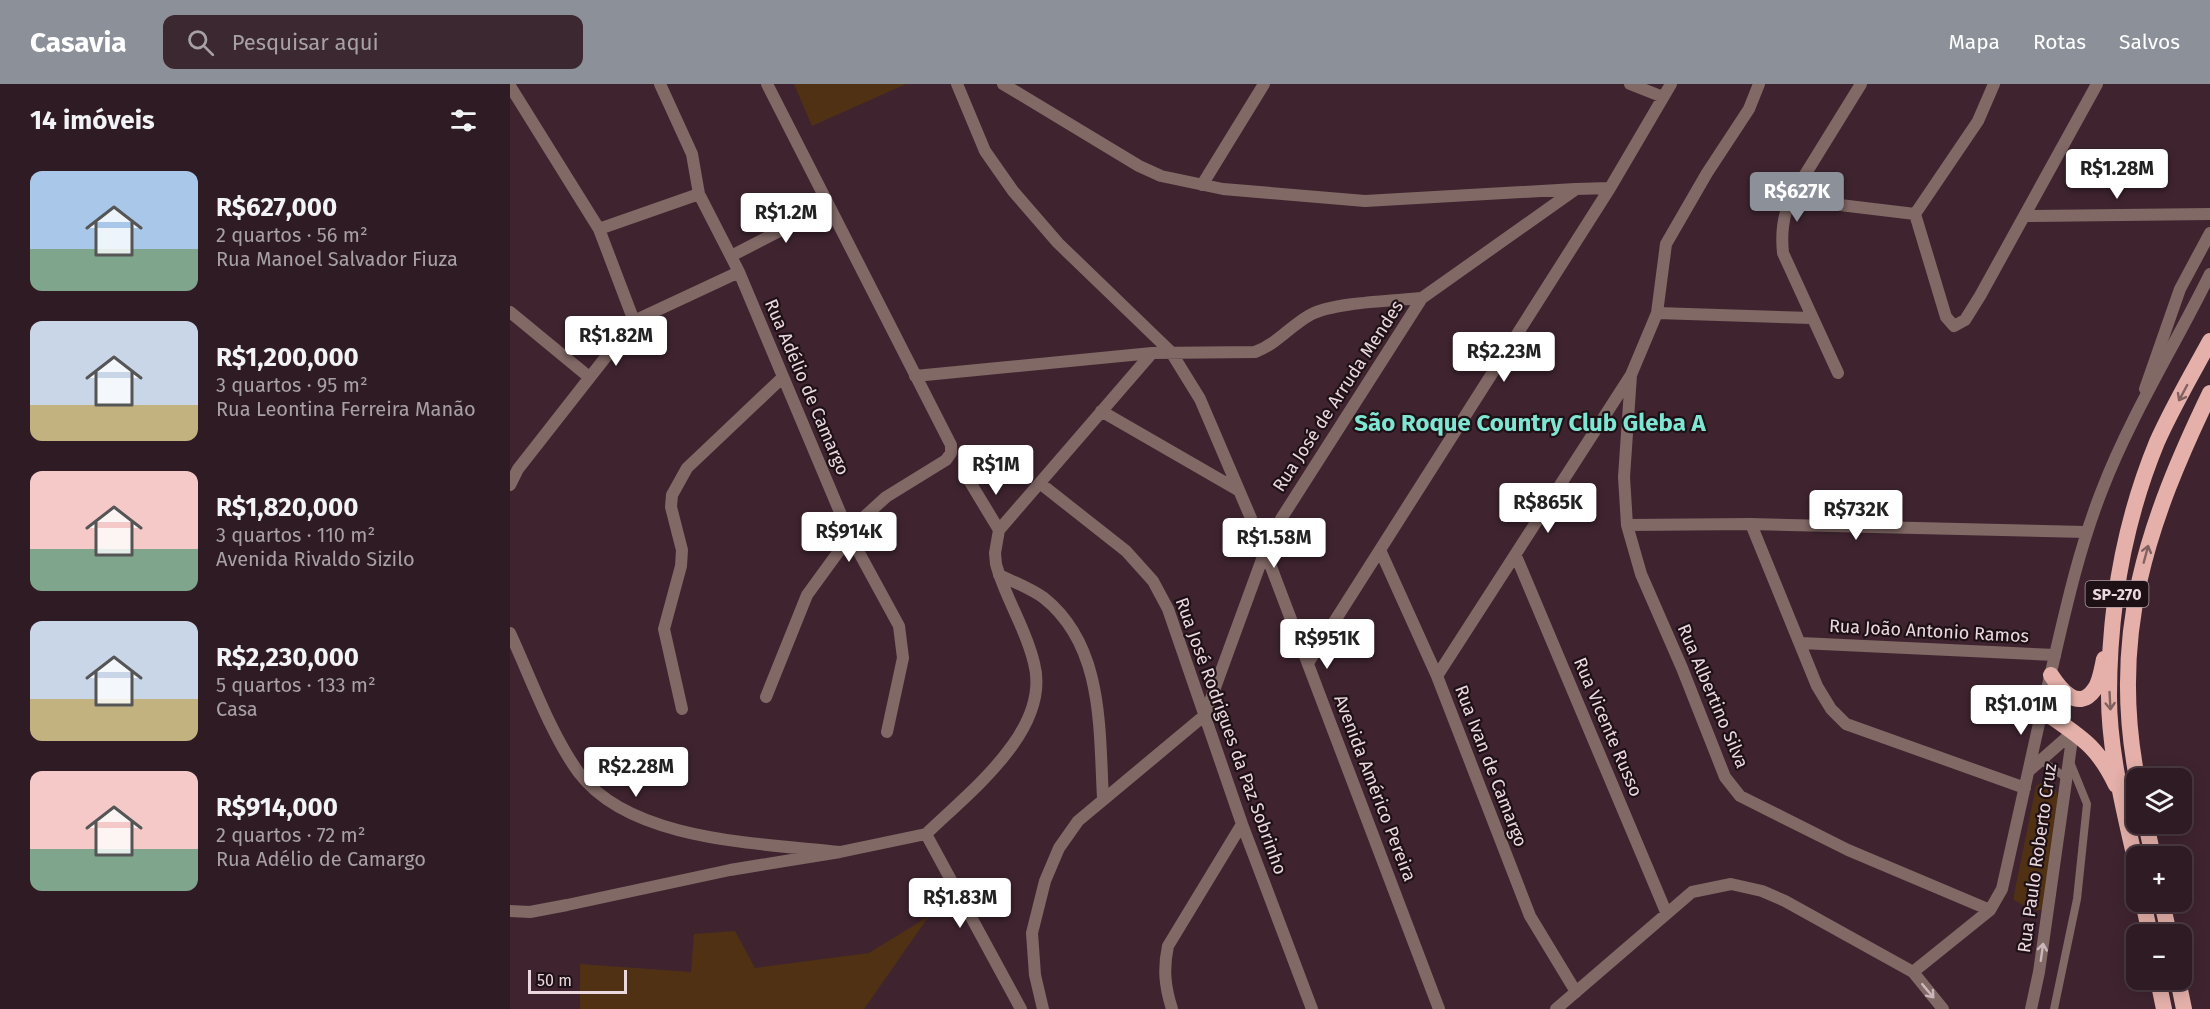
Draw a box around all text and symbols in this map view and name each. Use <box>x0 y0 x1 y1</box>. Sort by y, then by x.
search box <box>163 15 583 69</box>
text: Casavia <box>30 26 127 59</box>
icon: search <box>184 26 217 59</box>
text: Pesquisar aqui <box>232 29 379 56</box>
text: Mapa <box>1949 29 2000 55</box>
text: Rotas <box>2033 29 2086 55</box>
text: Salvos <box>2119 29 2180 55</box>
icon: filters <box>447 104 480 137</box>
text: 14 imóveis <box>30 105 155 136</box>
pin: R$1.28M <box>2062 149 2172 200</box>
text: R$1.28M <box>2080 156 2154 180</box>
pin: R$627K <box>1748 172 1846 223</box>
text: R$627K <box>1764 179 1830 203</box>
text: R$627,000 <box>216 192 337 223</box>
pin: R$1.2M <box>737 193 835 244</box>
icon: home <box>78 195 150 267</box>
text: R$1.2M <box>755 200 817 224</box>
text: 2 quartos · 56 m² <box>216 223 368 247</box>
text: Rua Manoel Salvador Fiuza <box>216 247 458 271</box>
street label: Rua Adélio de Camargo <box>760 296 854 478</box>
street label: Rua José de Arruda Mendes <box>1268 296 1408 496</box>
pin: R$1.82M <box>561 316 671 367</box>
text: R$1.82M <box>579 323 653 347</box>
pin: R$2.23M <box>1449 332 1559 383</box>
text: R$2.23M <box>1467 339 1541 363</box>
text: R$1,200,000 <box>216 342 359 373</box>
icon: home <box>78 345 150 417</box>
text: 3 quartos · 95 m² <box>216 373 368 397</box>
one-way arrow <box>2177 383 2188 401</box>
text: Rua Leontina Ferreira Manão <box>216 397 476 421</box>
district label: São Roque Country Club Gleba A <box>1354 409 1706 437</box>
pin: R$1M <box>960 445 1032 496</box>
text: R$1M <box>972 452 1020 476</box>
pin: R$865K <box>1499 483 1597 534</box>
text: R$865K <box>1513 490 1583 514</box>
pin: R$732K <box>1807 490 1905 541</box>
text: R$1,820,000 <box>216 492 358 523</box>
icon: home <box>78 495 150 567</box>
text: R$732K <box>1823 497 1889 521</box>
pin: R$914K <box>800 512 898 563</box>
pin: R$1.58M <box>1219 518 1329 569</box>
text: R$914K <box>816 519 882 543</box>
text: 3 quartos · 110 m² <box>216 523 375 547</box>
text: R$1.58M <box>1237 525 1311 549</box>
one-way arrow <box>2140 545 2152 564</box>
text: Avenida Rivaldo Sizilo <box>216 547 415 571</box>
road number: SP-270 <box>2086 581 2148 607</box>
street label: Rua José Rodrigues da Paz Sobrinho <box>1170 594 1292 878</box>
street label: Rua João Antonio Ramos <box>1828 615 2030 647</box>
pin: R$951K <box>1278 619 1376 670</box>
street label: Rua Albertino Silva <box>1673 620 1753 772</box>
text: R$951K <box>1294 626 1360 650</box>
text: R$2,230,000 <box>216 642 359 673</box>
icon: home <box>78 645 150 717</box>
street label: Rua Vicente Russo <box>1569 654 1647 800</box>
text: 5 quartos · 133 m² <box>216 673 376 697</box>
street label: Rua Ivan de Camargo <box>1450 682 1532 850</box>
pin: R$1.01M <box>1966 685 2076 736</box>
one-way arrow <box>2105 691 2116 711</box>
street label: Avenida Américo Pereira <box>1329 692 1421 884</box>
text: R$1.01M <box>1985 692 2057 716</box>
text: Casa <box>216 697 258 721</box>
pin: R$2.28M <box>581 747 691 798</box>
text: R$2.28M <box>598 754 674 778</box>
street label: Rua Paulo Roberto Cruz <box>2013 762 2061 954</box>
map controls <box>2126 768 2192 990</box>
button: layers <box>2126 768 2192 834</box>
text: R$914,000 <box>216 792 338 823</box>
icon: home <box>78 795 150 867</box>
text: 2 quartos · 72 m² <box>216 823 366 847</box>
button: + <box>2126 846 2192 912</box>
text: Rua Adélio de Camargo <box>216 847 426 871</box>
pin: R$1.83M <box>905 878 1015 929</box>
text: R$1.83M <box>923 885 997 909</box>
button: − <box>2126 924 2192 990</box>
one-way arrow <box>2037 942 2048 962</box>
scale bar <box>528 967 627 994</box>
text: 50 m <box>537 971 572 990</box>
one-way arrow <box>1921 983 1935 998</box>

